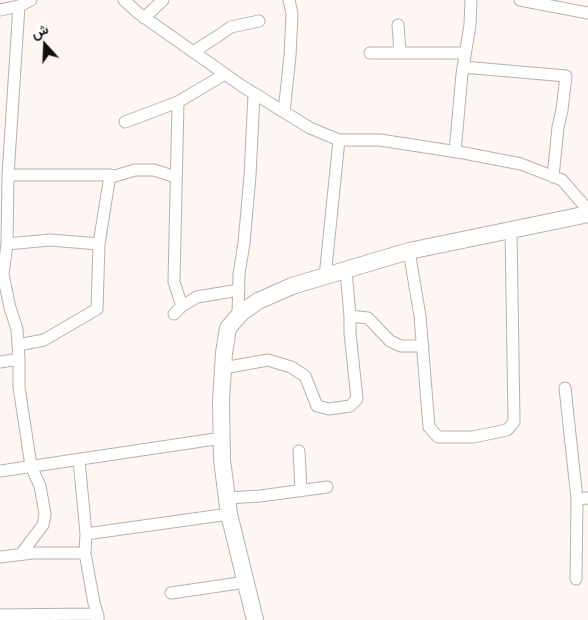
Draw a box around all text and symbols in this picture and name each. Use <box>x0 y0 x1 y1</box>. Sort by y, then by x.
north arrow <box>20 20 70 70</box>
text: ش <box>29 20 51 42</box>

